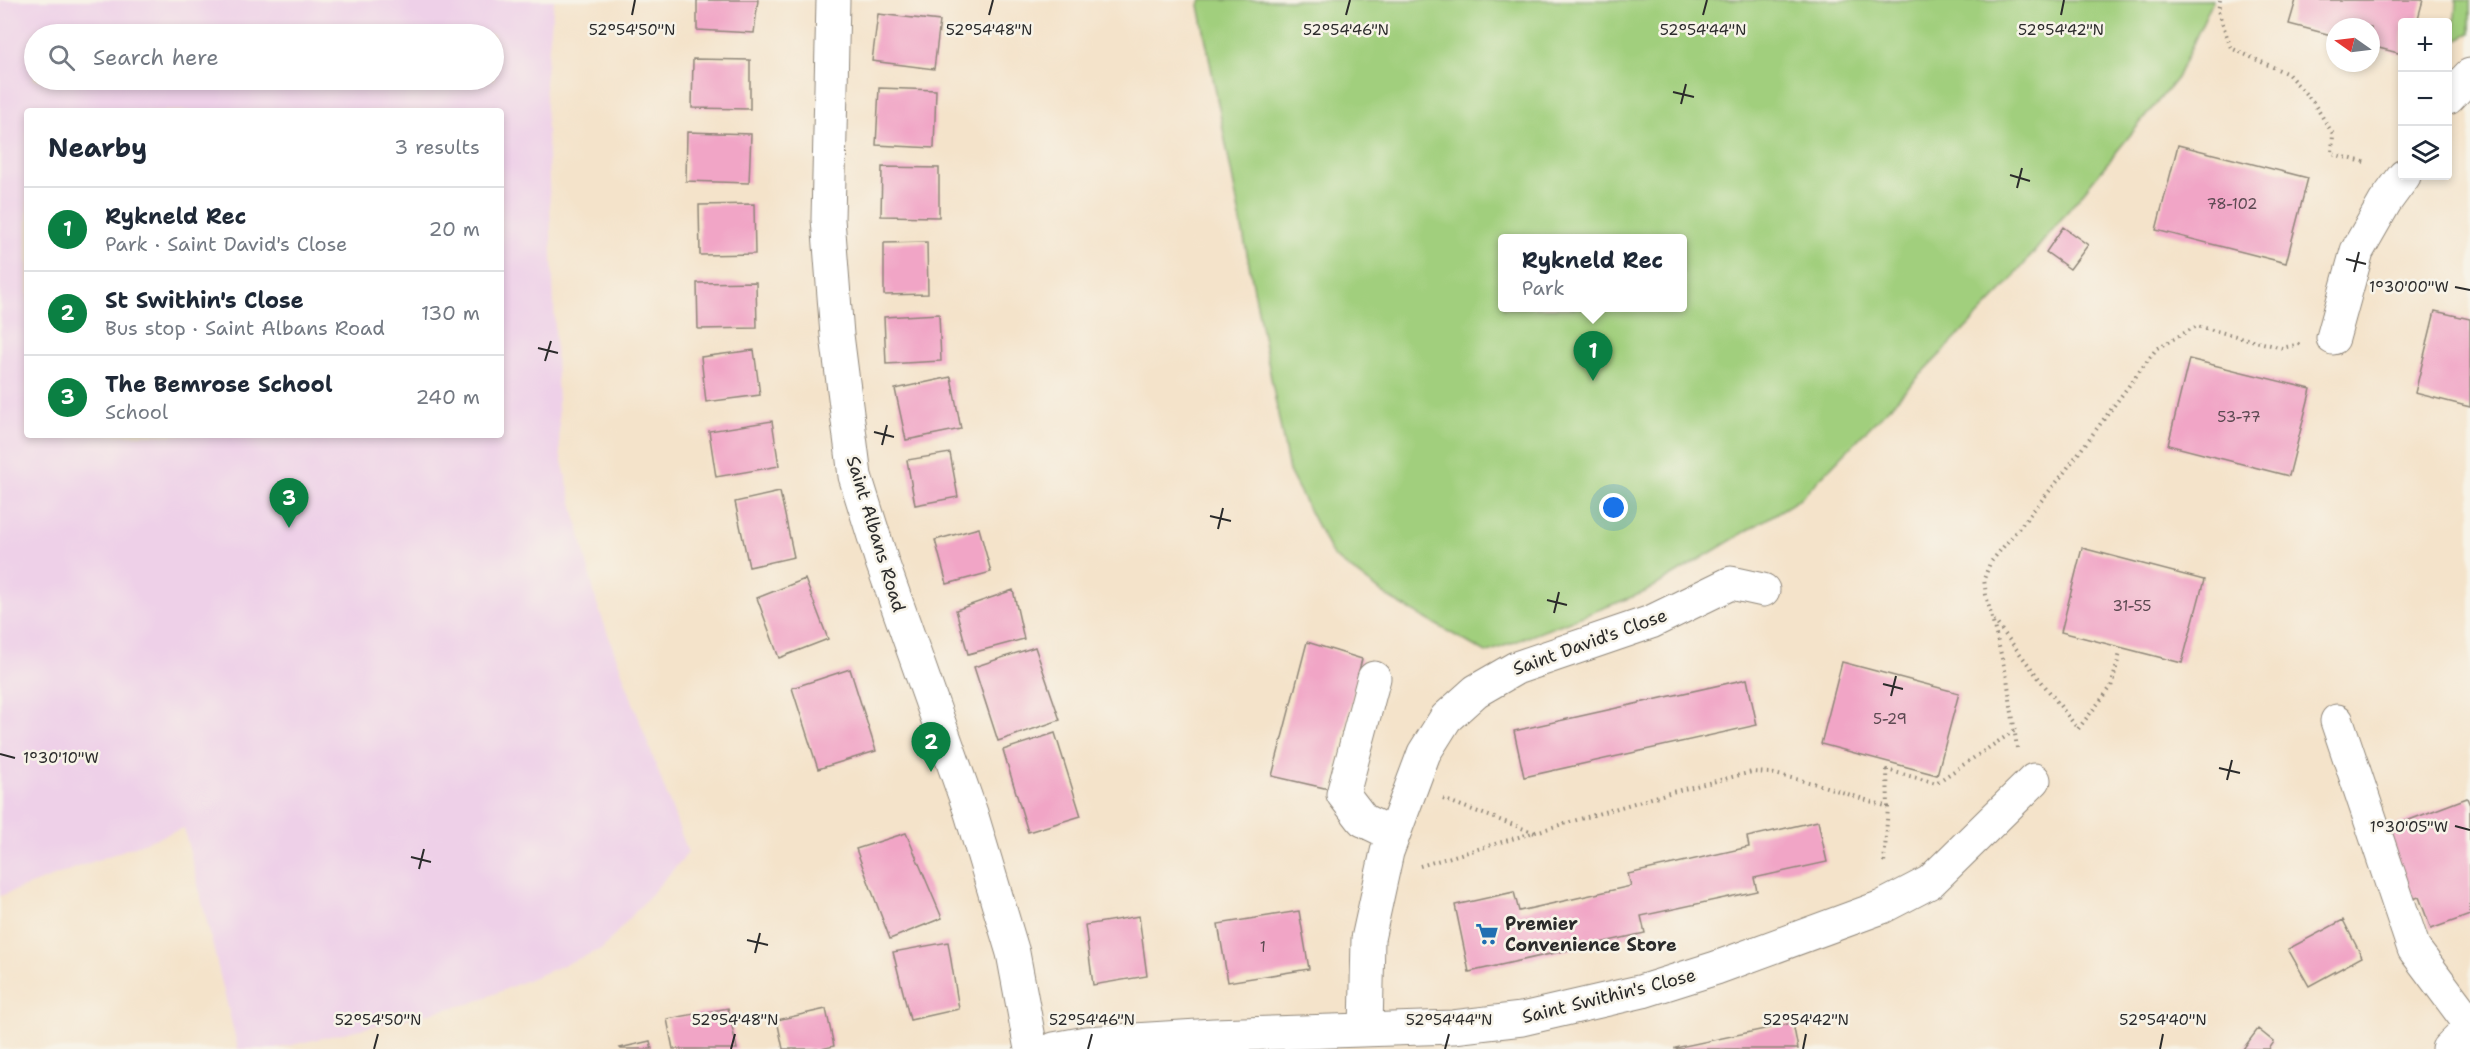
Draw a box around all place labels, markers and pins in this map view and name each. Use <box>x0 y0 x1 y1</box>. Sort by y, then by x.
pin: 1 <box>1574 332 1612 381</box>
pin: 3 <box>270 478 308 528</box>
pin: 2 <box>912 722 950 772</box>
place label: Premier Convenience Store <box>1505 912 1677 957</box>
supermarket icon: Premier Convenience Store <box>1474 921 1500 947</box>

